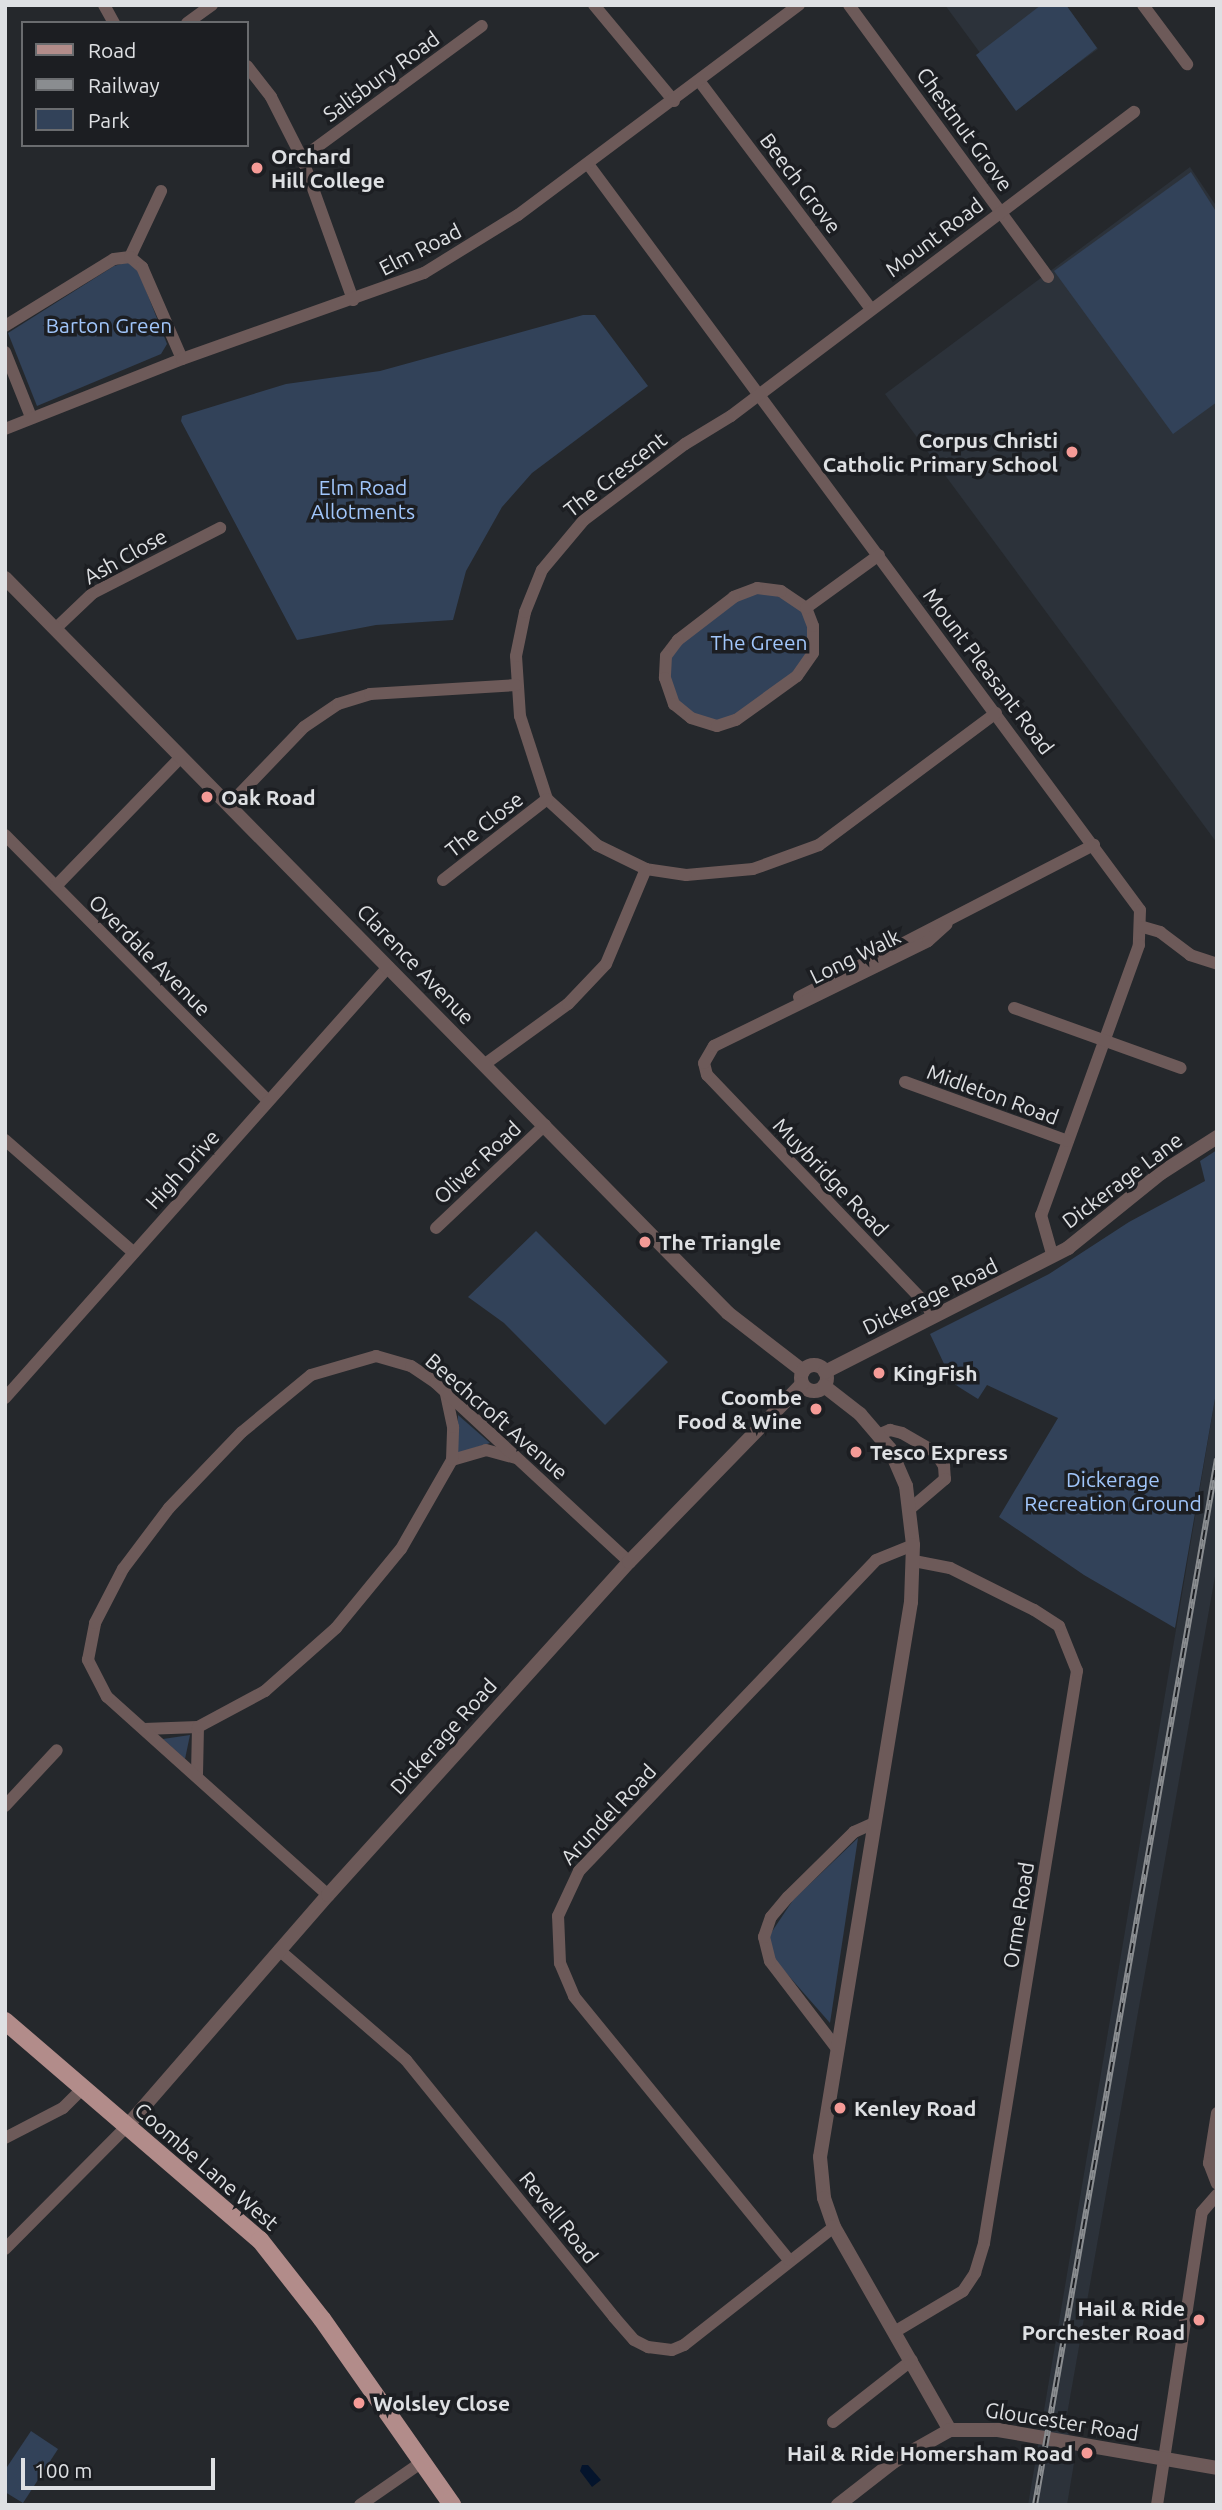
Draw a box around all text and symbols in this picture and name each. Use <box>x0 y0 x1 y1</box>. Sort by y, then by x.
legend <box>21 21 248 147</box>
street label: Salisbury Road <box>318 25 444 127</box>
text: Road <box>88 38 136 62</box>
street label: Chestnut Grove <box>912 62 1018 196</box>
text: Railway <box>88 73 160 97</box>
text: Park <box>88 108 130 132</box>
street label: Beech Grove <box>755 128 847 238</box>
place label: Orchard Hill College <box>271 143 385 193</box>
marker: Orchard Hill College <box>249 160 265 176</box>
street label: Mount Road <box>880 192 988 282</box>
street label: Elm Road <box>375 218 465 280</box>
park label: Barton Green <box>46 312 172 338</box>
street label: The Crescent <box>559 426 671 522</box>
place label: Corpus Christi Catholic Primary School <box>823 427 1058 477</box>
marker: Corpus Christi Catholic Primary School <box>1064 444 1080 460</box>
park label: Elm Road Allotments <box>311 474 415 524</box>
street label: Ash Close <box>79 523 171 589</box>
street label: Mount Pleasant Road <box>918 583 1060 759</box>
park label: The Green <box>710 629 808 655</box>
place label: Oak Road <box>221 784 316 810</box>
street label: The Close <box>440 786 528 862</box>
marker: Oak Road <box>199 789 215 805</box>
street label: Overdale Avenue <box>84 889 216 1021</box>
street label: Clarence Avenue <box>352 899 480 1029</box>
street label: Long Walk <box>806 923 904 989</box>
street label: Midleton Road <box>924 1058 1062 1130</box>
street label: Muybridge Road <box>768 1113 894 1241</box>
street label: Oliver Road <box>428 1115 526 1209</box>
street label: High Drive <box>140 1124 224 1214</box>
street label: Dickerage Lane <box>1057 1127 1187 1233</box>
place label: The Triangle <box>659 1229 781 1255</box>
marker: The Triangle <box>637 1234 653 1250</box>
street label: Dickerage Road <box>858 1252 1002 1340</box>
street label: Beechcroft Avenue <box>421 1347 573 1485</box>
place label: KingFish <box>893 1360 978 1386</box>
marker: KingFish <box>871 1365 887 1381</box>
place label: Coombe Food & Wine <box>677 1384 802 1434</box>
marker: Coombe Food & Wine <box>808 1401 824 1417</box>
place label: Tesco Express <box>870 1439 1008 1465</box>
marker: Tesco Express <box>848 1444 864 1460</box>
park label: Dickerage Recreation Ground <box>1024 1466 1202 1516</box>
street label: Dickerage Road <box>384 1673 502 1799</box>
street label: Arundel Road <box>555 1759 661 1869</box>
street label: Orme Road <box>997 1860 1039 1970</box>
place label: Kenley Road <box>854 2095 976 2121</box>
street label: Coombe Lane West <box>130 2097 284 2235</box>
marker: Kenley Road <box>832 2100 848 2116</box>
street label: Revell Road <box>514 2166 604 2268</box>
place label: Hail & Ride Porchester Road <box>1022 2295 1185 2345</box>
marker: Hail & Ride Porchester Road <box>1191 2312 1207 2328</box>
place label: Wolsley Close <box>373 2390 510 2416</box>
marker: Wolsley Close <box>351 2395 367 2411</box>
street label: Gloucester Road <box>983 2396 1141 2446</box>
place label: Hail & Ride Homersham Road <box>787 2440 1073 2466</box>
scale bar <box>24 2444 219 2488</box>
marker: Hail & Ride Homersham Road <box>1079 2445 1095 2461</box>
text: 100 m <box>34 2458 92 2482</box>

